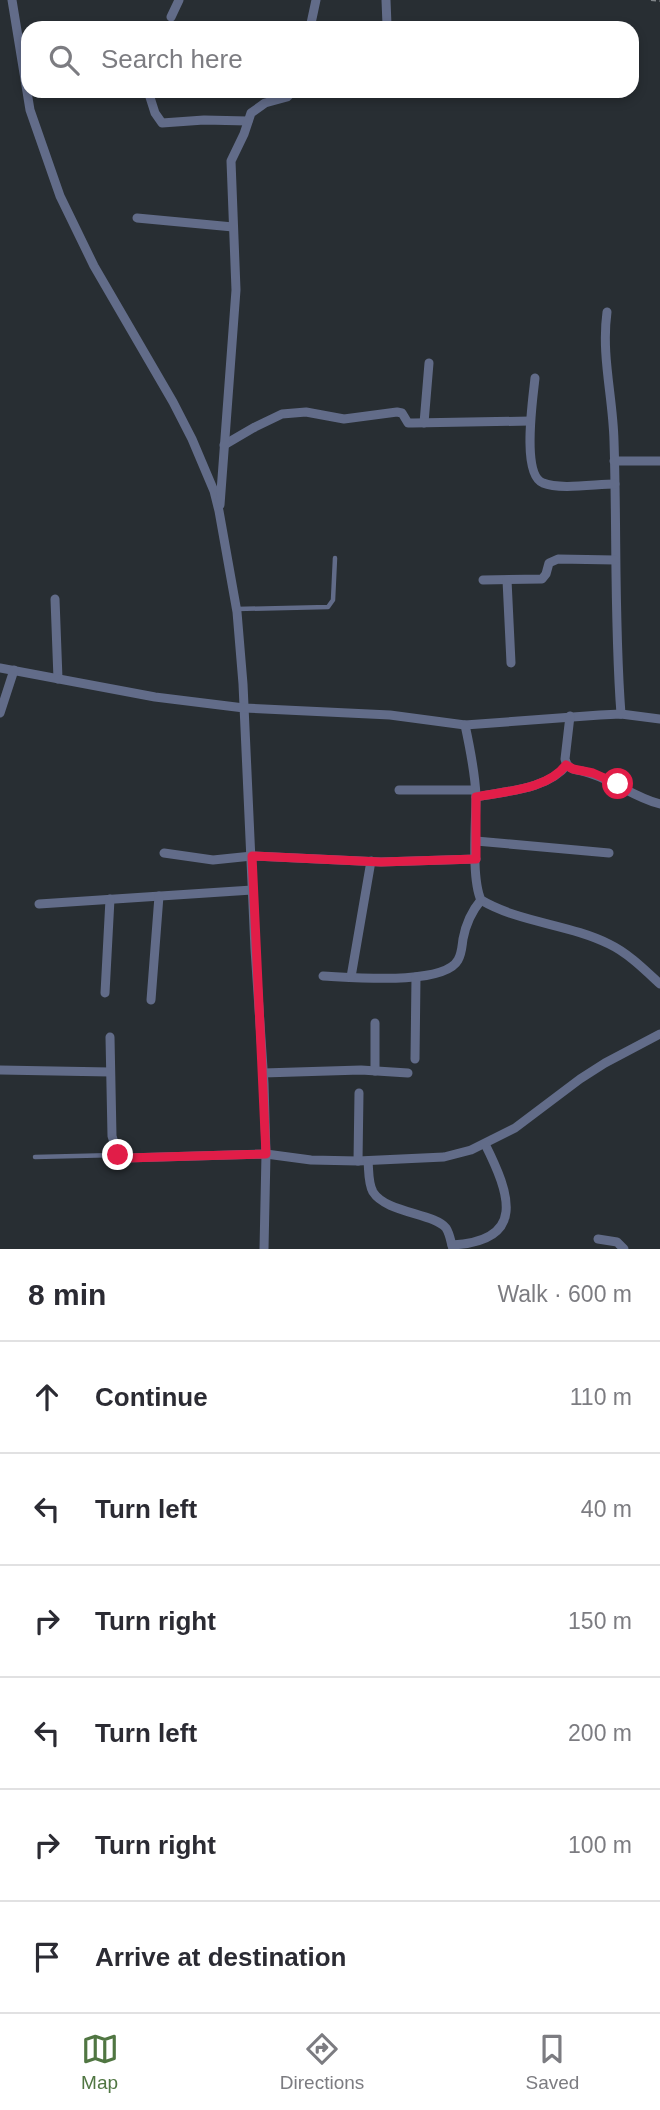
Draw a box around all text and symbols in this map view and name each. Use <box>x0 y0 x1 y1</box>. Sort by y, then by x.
search box <box>21 21 639 98</box>
icon: search <box>45 41 83 79</box>
text: Search here <box>101 44 243 74</box>
route start <box>602 768 633 799</box>
route end <box>102 1139 133 1170</box>
text: 8 min <box>28 1278 106 1311</box>
text: Walk · 600 m <box>497 1281 632 1307</box>
icon: ahead <box>28 1378 66 1416</box>
text: Continue <box>95 1382 208 1412</box>
text: 110 m <box>570 1384 632 1410</box>
icon: left <box>28 1490 66 1528</box>
text: Turn left <box>95 1494 197 1524</box>
text: 40 m <box>581 1496 632 1522</box>
icon: right <box>28 1602 66 1640</box>
text: Turn right <box>95 1606 216 1636</box>
text: 150 m <box>568 1608 632 1634</box>
icon: left <box>28 1714 66 1752</box>
text: Turn left <box>95 1718 197 1748</box>
text: 200 m <box>568 1720 632 1746</box>
icon: right <box>28 1826 66 1864</box>
text: Turn right <box>95 1830 216 1860</box>
text: 100 m <box>568 1832 632 1858</box>
icon: arrive <box>28 1938 66 1976</box>
text: Arrive at destination <box>95 1942 346 1972</box>
tab: Map <box>81 2030 119 2094</box>
tab: Directions <box>280 2030 364 2094</box>
tab: Saved <box>525 2030 579 2094</box>

